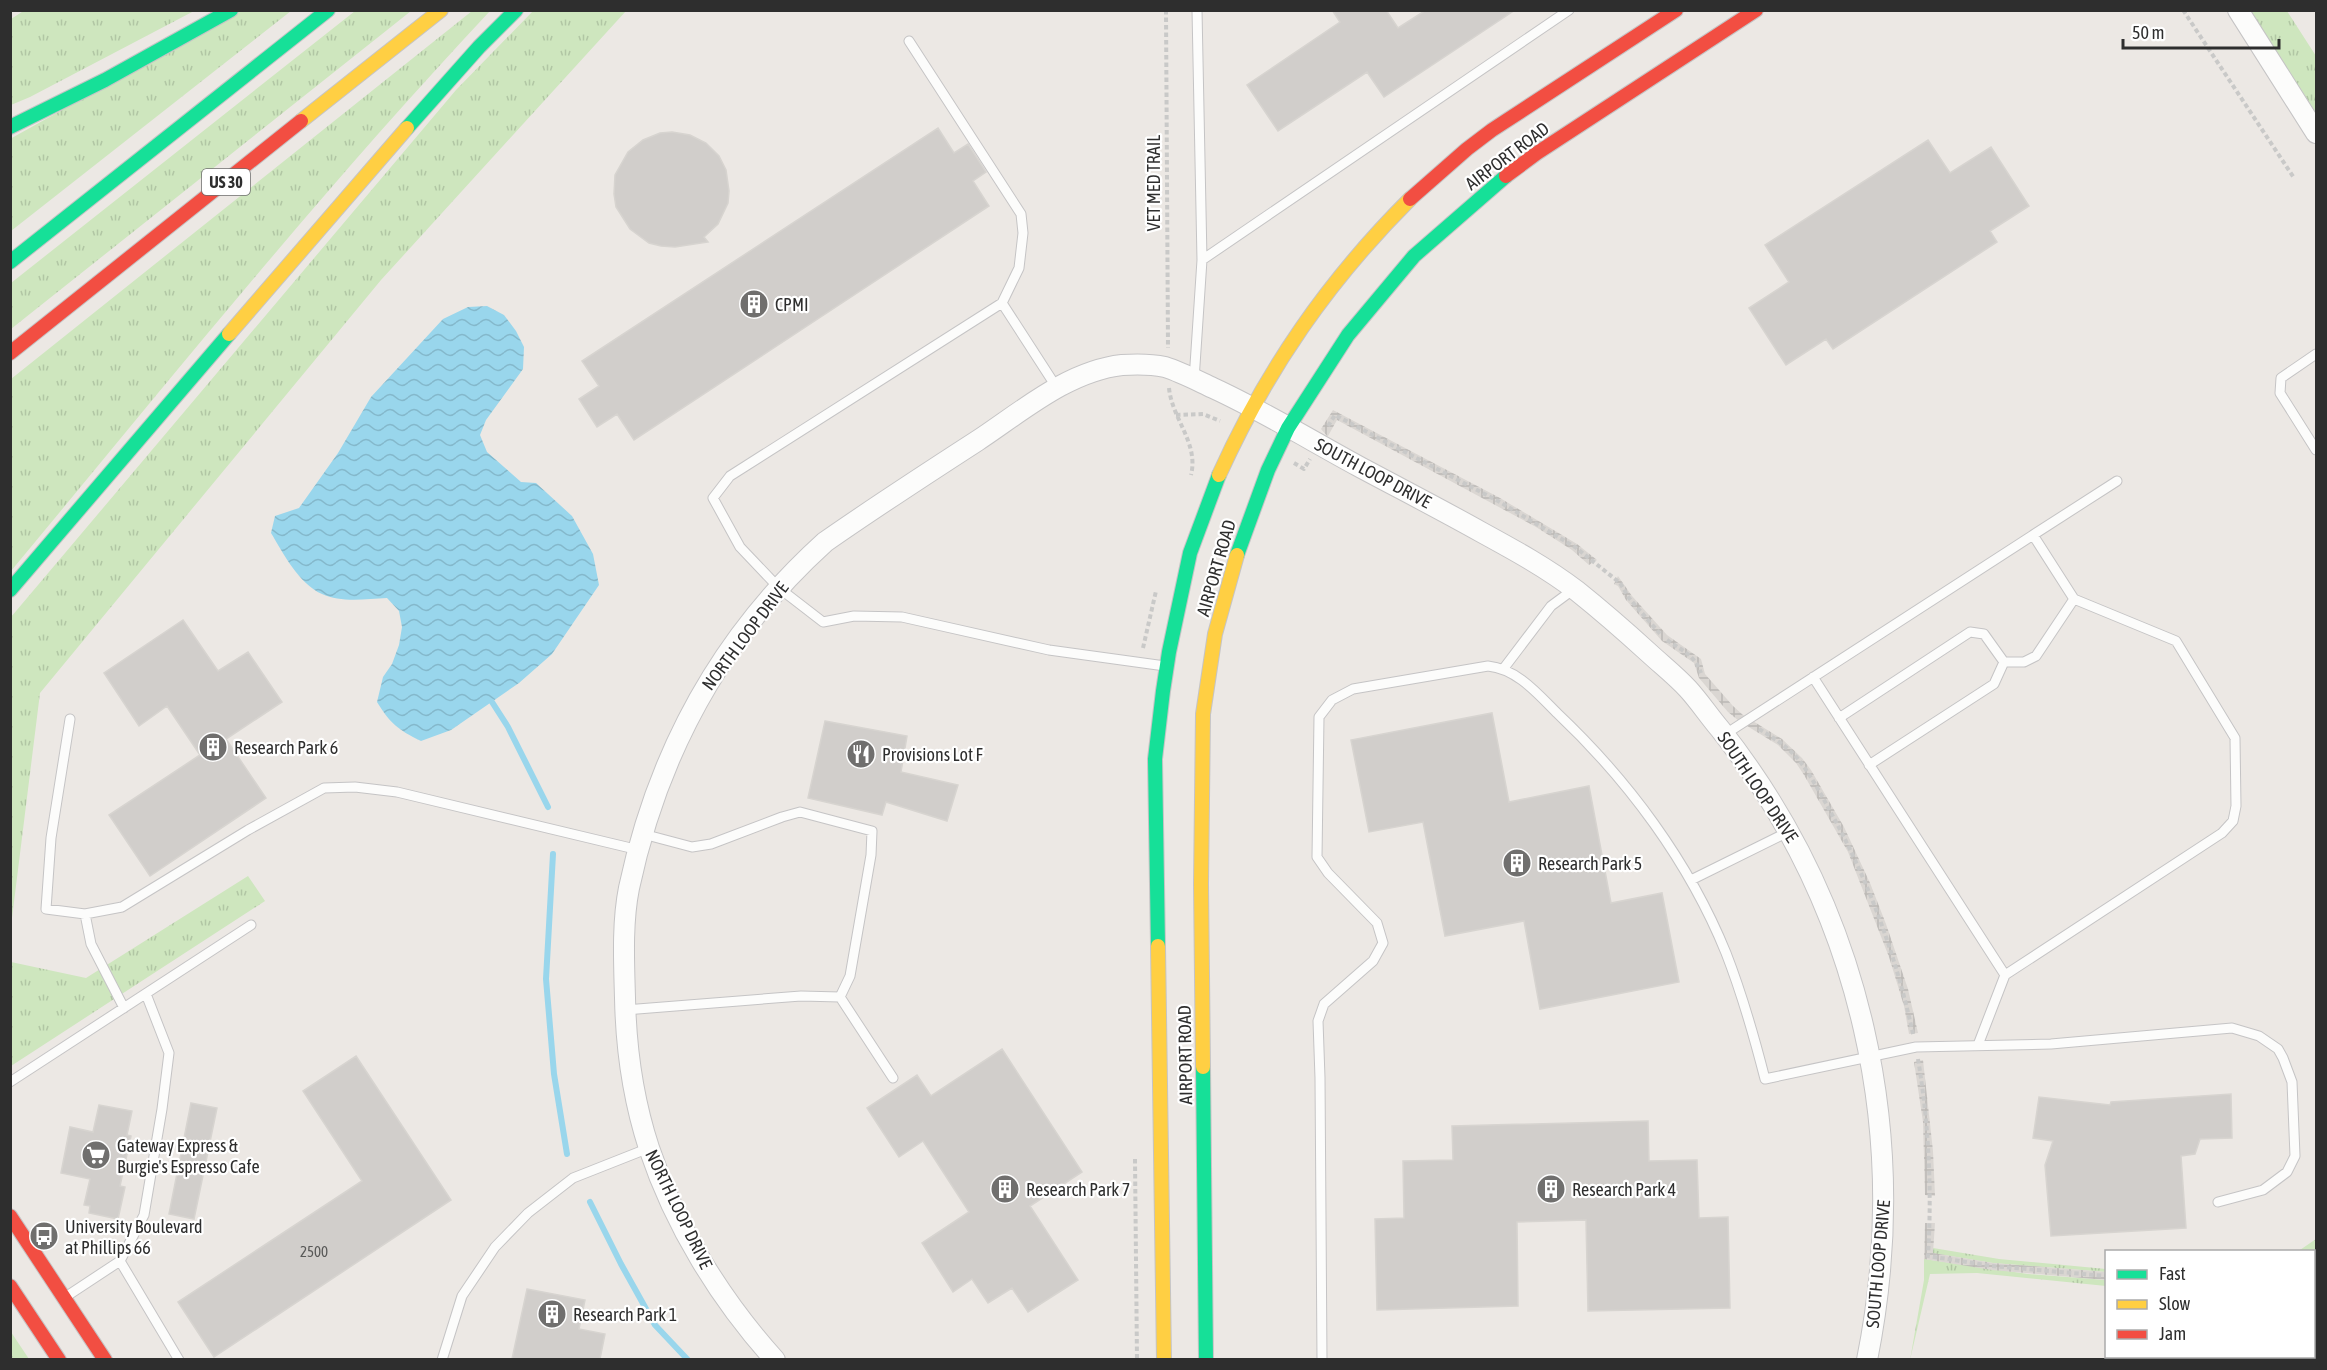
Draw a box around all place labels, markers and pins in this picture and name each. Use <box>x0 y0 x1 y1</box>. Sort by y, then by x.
building icon: CPMI <box>738 288 770 320</box>
place label: CPMI <box>775 294 809 315</box>
building icon: Research Park 6 <box>197 731 229 763</box>
place label: Research Park 6 <box>234 737 338 758</box>
restaurant icon: Provisions Lot F <box>845 738 877 770</box>
place label: Provisions Lot F <box>882 744 984 765</box>
building icon: Research Park 5 <box>1501 847 1533 879</box>
place label: Research Park 5 <box>1538 853 1642 874</box>
place label: Gateway Express & Burgie's Espresso Cafe <box>117 1135 260 1177</box>
supermarket icon: Gateway Express & Burgie's Espresso Cafe <box>80 1139 112 1171</box>
building icon: Research Park 7 <box>989 1173 1021 1205</box>
building icon: Research Park 4 <box>1535 1173 1567 1205</box>
place label: Research Park 7 <box>1026 1179 1130 1200</box>
place label: Research Park 4 <box>1572 1179 1676 1200</box>
place label: University Boulevard at Phillips 66 <box>65 1216 202 1258</box>
bus stop icon: University Boulevard at Phillips 66 <box>28 1220 60 1252</box>
building icon: Research Park 1 <box>536 1298 568 1330</box>
place label: Research Park 1 <box>573 1304 677 1325</box>

